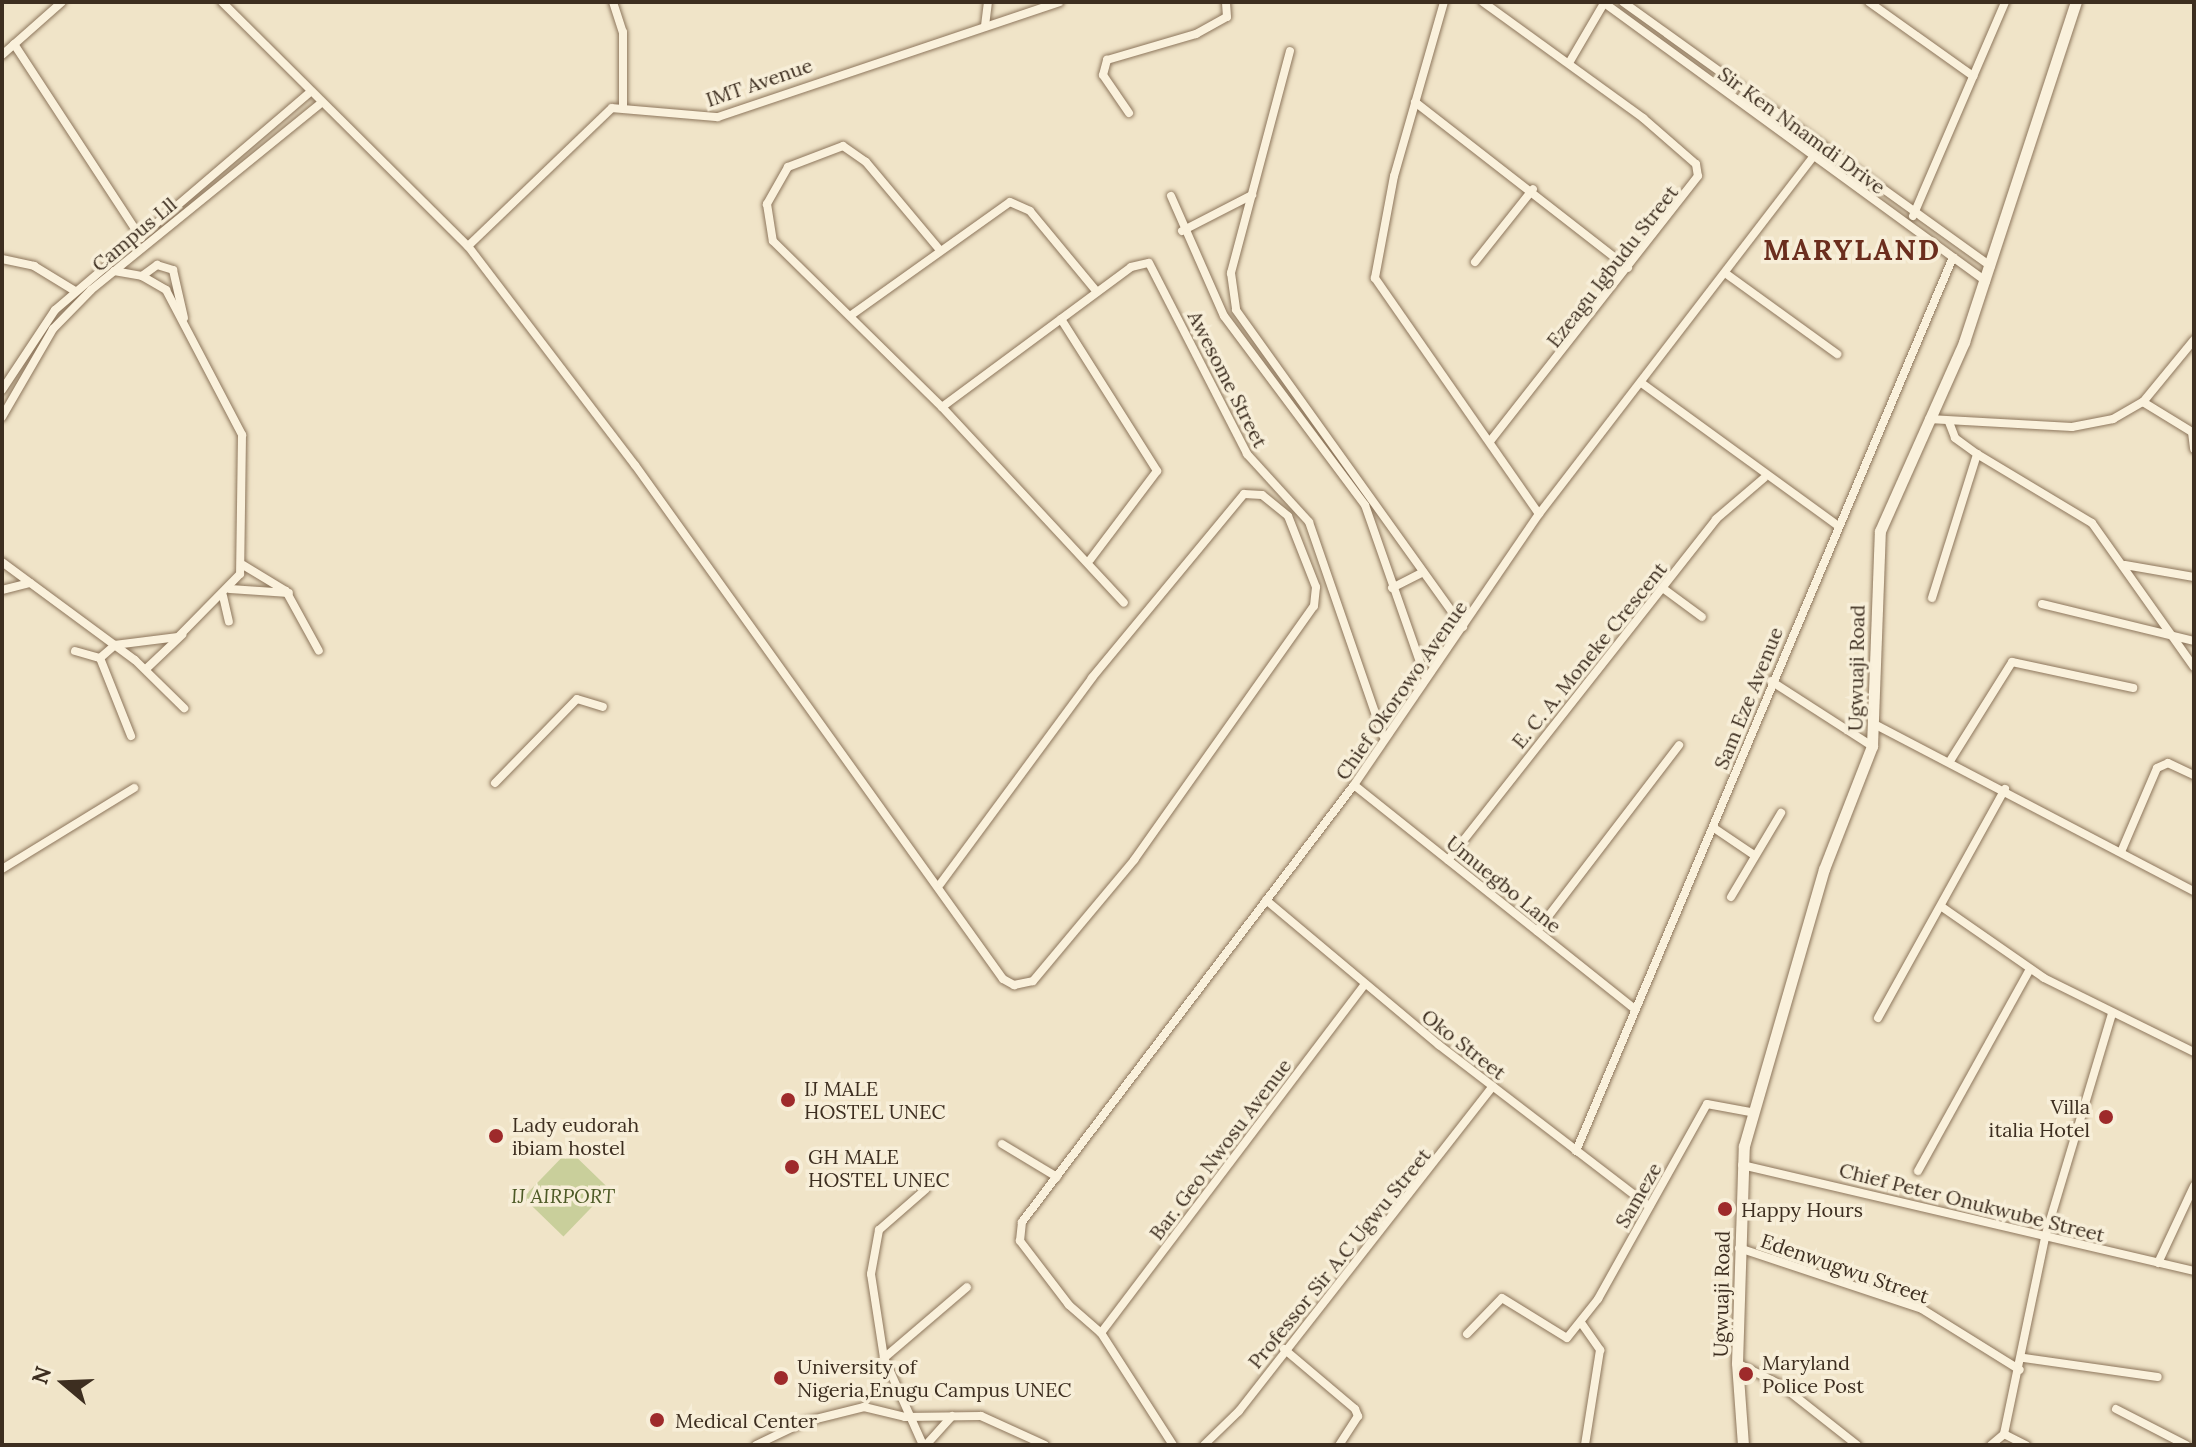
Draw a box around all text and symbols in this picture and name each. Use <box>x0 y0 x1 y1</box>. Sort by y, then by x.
street label: IMT Avenue <box>703 53 815 111</box>
street label: Sir Ken Nnamdi Drive <box>1714 61 1890 199</box>
street label: Ezeagu Igbudu Street <box>1541 180 1683 352</box>
street label: Campus Lll <box>87 192 181 276</box>
district label: MARYLAND <box>1763 233 1941 267</box>
street label: Awesome Street <box>1183 307 1273 451</box>
street label: E. C. A. Moneke Crescent <box>1506 557 1672 753</box>
street label: Chief Okorowo Avenue <box>1330 596 1472 784</box>
street label: Ugwuaji Road <box>1843 605 1869 731</box>
street label: Sam Eze Avenue <box>1709 623 1787 773</box>
street label: Umuegbo Lane <box>1442 830 1566 938</box>
street label: Oko Street <box>1417 1004 1511 1084</box>
street label: Bar. Geo Nwosu Avenue <box>1144 1054 1296 1244</box>
place label: IJ MALE HOSTEL UNEC <box>804 1076 945 1123</box>
marker: IJ MALE HOSTEL UNEC <box>779 1091 797 1109</box>
place label: Villa italia Hotel <box>1988 1094 2090 1141</box>
marker: Villa italia Hotel <box>2097 1108 2115 1126</box>
place label: Lady eudorah ibiam hostel <box>512 1112 639 1159</box>
marker: Lady eudorah ibiam hostel <box>487 1127 505 1145</box>
street label: Professor Sir A.C Ugwu Street <box>1243 1143 1435 1373</box>
place label: GH MALE HOSTEL UNEC <box>808 1144 949 1191</box>
street label: Chief Peter Onukwube Street <box>1837 1157 2107 1247</box>
marker: GH MALE HOSTEL UNEC <box>783 1158 801 1176</box>
street label: Sameze <box>1610 1158 1666 1232</box>
park label: IJ AIRPORT <box>511 1183 615 1207</box>
place label: Happy Hours <box>1741 1197 1863 1221</box>
marker: Happy Hours <box>1716 1200 1734 1218</box>
street label: Edenwugwu Street <box>1758 1228 1932 1308</box>
street label: Ugwuaji Road <box>1708 1231 1734 1357</box>
north arrow <box>24 1343 104 1423</box>
place label: Maryland Police Post <box>1762 1350 1864 1397</box>
place label: University of Nigeria,Enugu Campus UNEC <box>797 1354 1071 1401</box>
text: N <box>25 1363 57 1388</box>
marker: Maryland Police Post <box>1737 1365 1755 1383</box>
marker: University of Nigeria,Enugu Campus UNEC <box>772 1369 790 1387</box>
place label: Medical Center <box>675 1408 817 1432</box>
marker: Medical Center <box>646 1409 668 1431</box>

